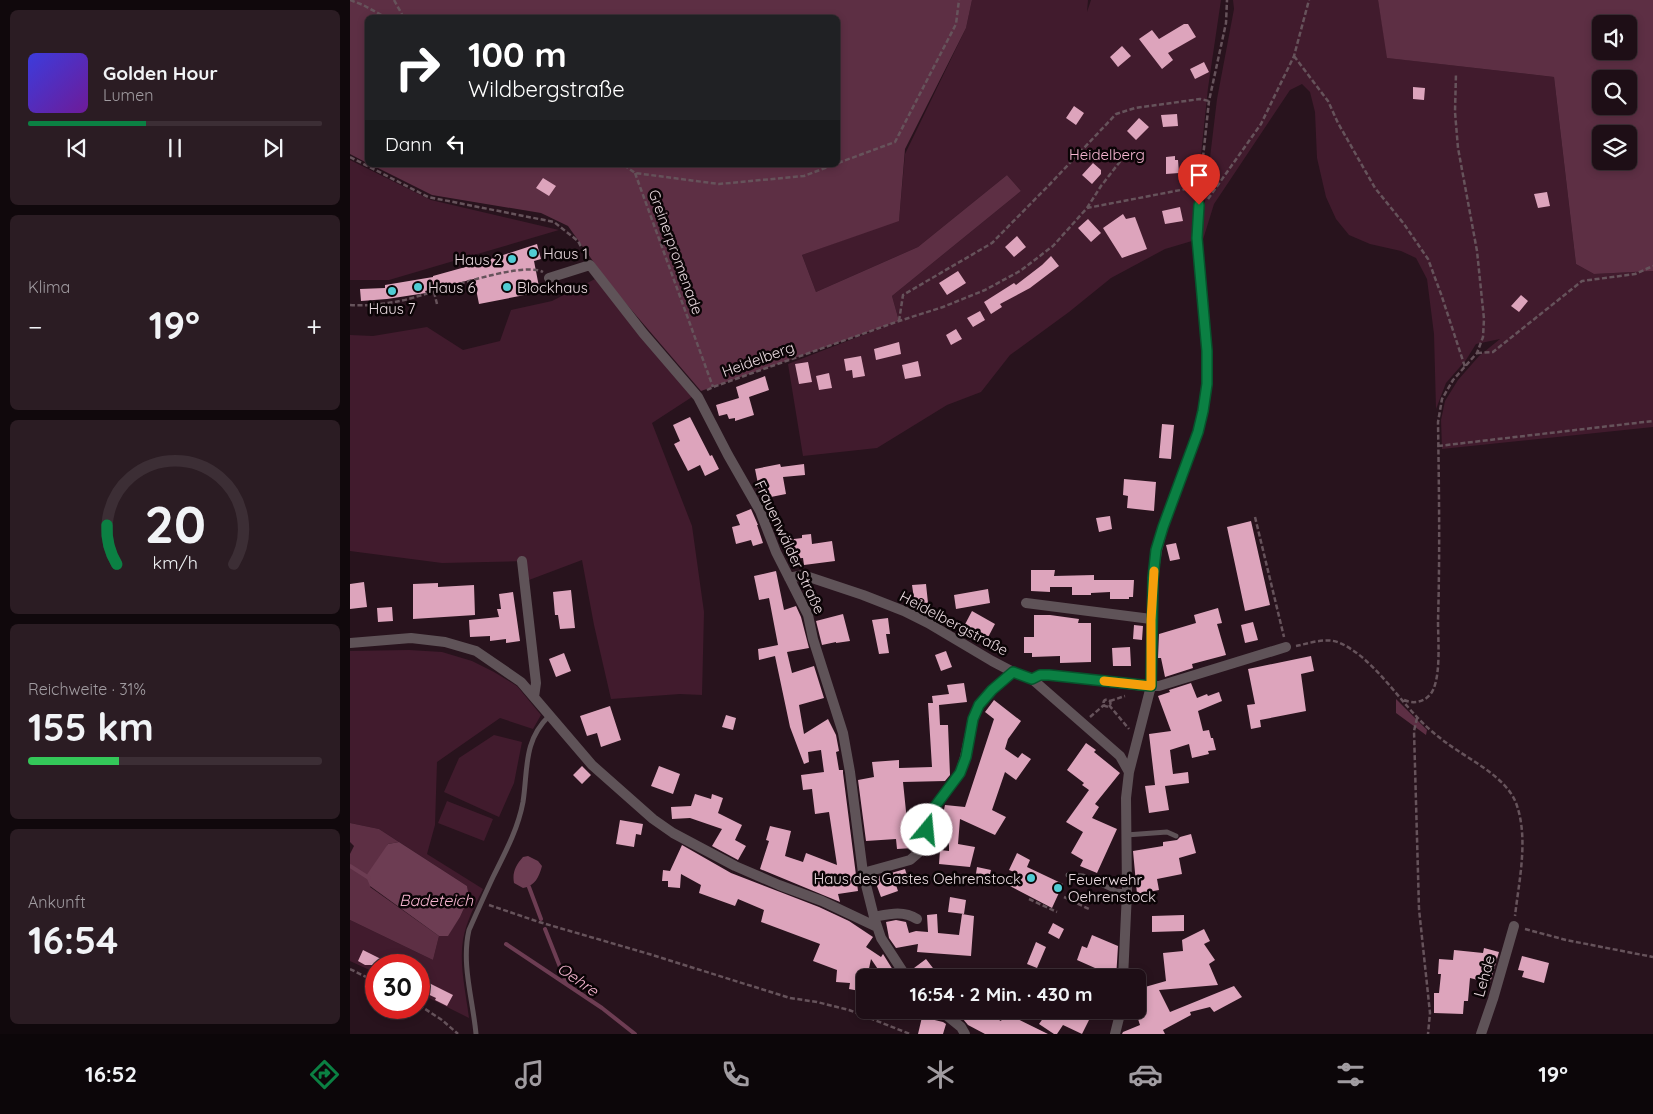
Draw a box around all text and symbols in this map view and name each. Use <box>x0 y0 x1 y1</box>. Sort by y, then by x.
map controls <box>1592 15 1637 170</box>
button: sound <box>1592 15 1637 60</box>
text: 100 m <box>468 32 567 76</box>
icon: right <box>385 35 450 100</box>
text: Golden Hour <box>103 61 218 85</box>
button: search <box>1592 70 1637 115</box>
text: Wildbergstraße <box>468 75 625 103</box>
text: Lumen <box>103 85 154 105</box>
button: layers <box>1592 125 1637 170</box>
icon: left <box>442 130 470 158</box>
text: Dann <box>385 132 432 156</box>
icon: previous <box>63 134 91 162</box>
icon: pause <box>161 134 189 162</box>
icon: next <box>259 134 287 162</box>
park label: Heidelberg <box>1069 145 1145 164</box>
pin <box>1178 154 1220 205</box>
icon: arrive <box>1185 161 1213 189</box>
street label: Greinerpromenade <box>645 187 707 317</box>
place label: Haus 1 <box>543 244 588 263</box>
marker: Haus 1 <box>527 247 539 259</box>
place label: Haus 2 <box>454 250 502 269</box>
marker: Haus 2 <box>506 253 518 265</box>
text: Klima <box>28 277 70 297</box>
place label: Haus 6 <box>428 278 475 297</box>
place label: Blockhaus <box>517 278 588 297</box>
marker: Haus 6 <box>412 281 424 293</box>
marker: Blockhaus <box>501 281 513 293</box>
marker: Haus 7 <box>386 285 398 297</box>
place label: Haus 7 <box>368 299 416 318</box>
text: 19° <box>149 301 200 349</box>
text: − <box>28 309 43 344</box>
text: + <box>306 309 322 344</box>
street label: Heidelberg <box>719 337 797 381</box>
street label: Frauenwälder Straße <box>751 477 829 617</box>
text: 20 <box>144 491 206 556</box>
text: km/h <box>152 551 198 573</box>
street label: Heidelbergstraße <box>896 586 1012 660</box>
text: Reichweite · 31% <box>28 679 146 699</box>
text: 155 km <box>28 703 154 751</box>
position arrow <box>900 803 952 855</box>
place label: Haus des Gastes Oehrenstock <box>813 869 1021 888</box>
place label: Feuerwehr Oehrenstock <box>1068 870 1156 906</box>
marker: Haus des Gastes Oehrenstock <box>1025 872 1037 884</box>
marker: Feuerwehr Oehrenstock <box>1052 882 1064 894</box>
water label: Badeteich <box>399 890 474 910</box>
text: Ankunft <box>28 892 86 912</box>
text: 16:54 <box>28 916 118 964</box>
street label: Lehde <box>1469 953 1499 999</box>
speed limit sign: 30 <box>365 954 430 1019</box>
water label: Oehre <box>554 958 603 1001</box>
text: 16:54 · 2 Min. · 430 m <box>909 982 1093 1006</box>
icon: directions <box>307 1057 342 1092</box>
icon: music <box>512 1057 547 1092</box>
icon: phone <box>718 1057 753 1092</box>
icon: climate <box>923 1057 958 1092</box>
icon: car <box>1128 1057 1163 1092</box>
icon: filters <box>1333 1057 1368 1092</box>
text: 16:52 <box>85 1060 137 1088</box>
text: 19° <box>1538 1060 1568 1088</box>

